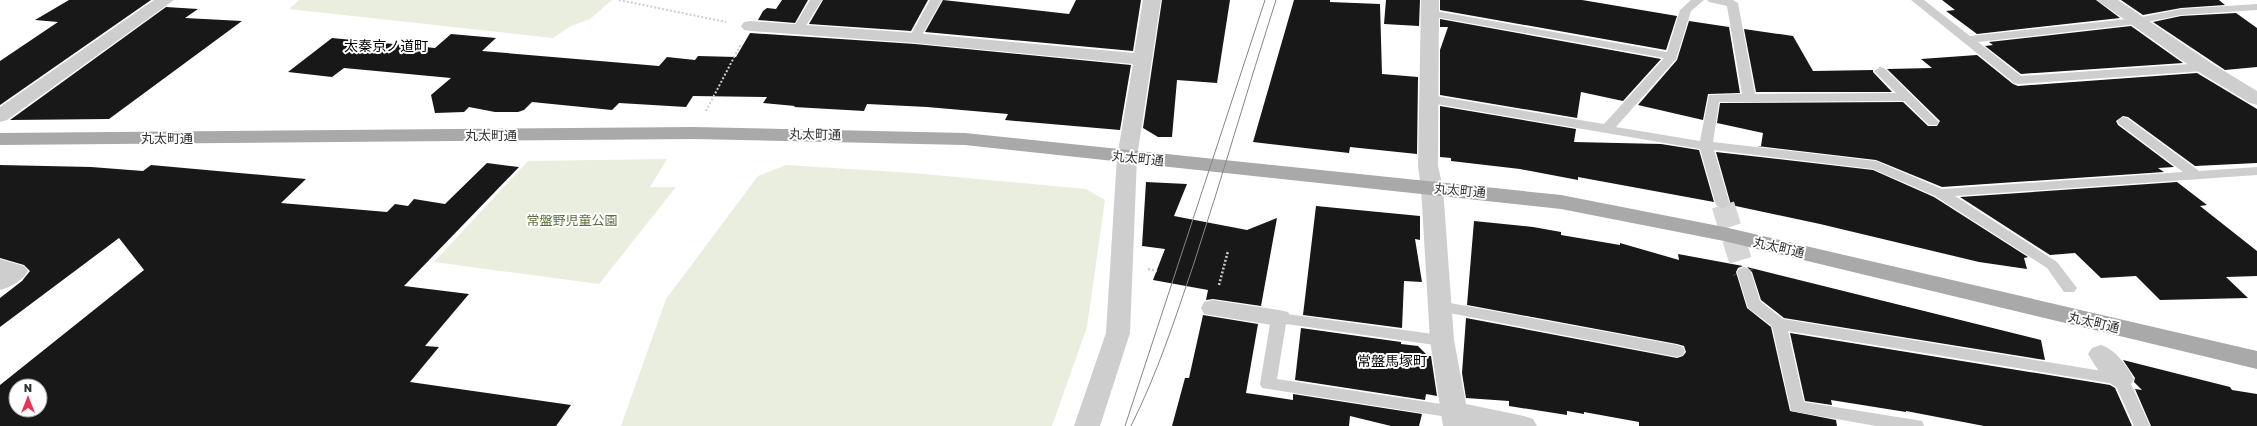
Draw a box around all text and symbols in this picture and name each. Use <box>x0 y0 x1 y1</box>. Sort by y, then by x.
district label: 太秦京ノ道町 <box>344 37 428 54</box>
street label: 丸太町通 <box>789 126 841 142</box>
street label: 丸太町通 <box>465 127 517 143</box>
street label: 丸太町通 <box>141 130 193 146</box>
street label: 丸太町通 <box>1111 147 1165 169</box>
street label: 丸太町通 <box>1433 180 1487 200</box>
park label: 常盤野児童公園 <box>526 212 618 228</box>
street label: 丸太町通 <box>1752 233 1806 261</box>
street label: 丸太町通 <box>2067 308 2121 336</box>
district label: 常盤馬塚町 <box>1357 352 1427 369</box>
north arrow <box>8 378 48 418</box>
text: N <box>24 381 32 394</box>

